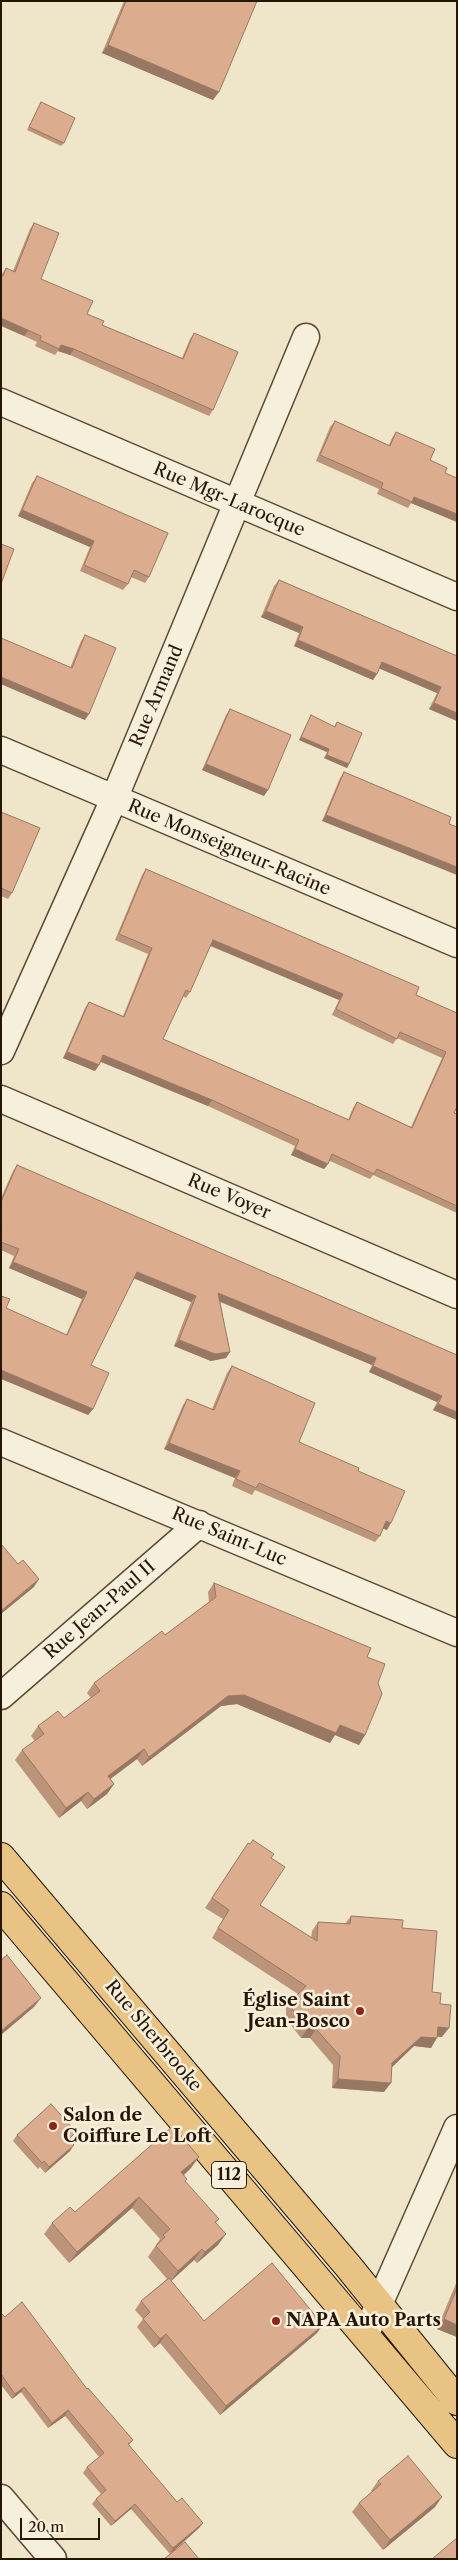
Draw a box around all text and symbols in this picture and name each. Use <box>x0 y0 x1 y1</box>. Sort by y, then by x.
street label: Rue Mgr-Larocque <box>150 458 308 542</box>
street label: Rue Armand <box>126 642 188 750</box>
street label: Rue Monseigneur-Racine <box>124 795 334 901</box>
street label: Rue Voyer <box>184 1170 274 1224</box>
street label: Rue Saint-Luc <box>168 1503 290 1571</box>
street label: Rue Jean-Paul II <box>40 1556 160 1664</box>
street label: Rue Sherbrooke <box>100 1976 206 2096</box>
place label: Église Saint Jean-Bosco <box>242 1990 350 2032</box>
marker: Église Saint Jean-Bosco <box>354 2005 366 2017</box>
place label: Salon de Coiffure Le Loft <box>63 2105 211 2148</box>
marker: Salon de Coiffure Le Loft <box>47 2120 59 2132</box>
road number: 112 <box>212 2162 246 2188</box>
place label: NAPA Auto Parts <box>286 2310 441 2332</box>
marker: NAPA Auto Parts <box>270 2315 282 2327</box>
scale bar <box>22 2508 102 2540</box>
text: 20 m <box>28 2517 64 2536</box>

